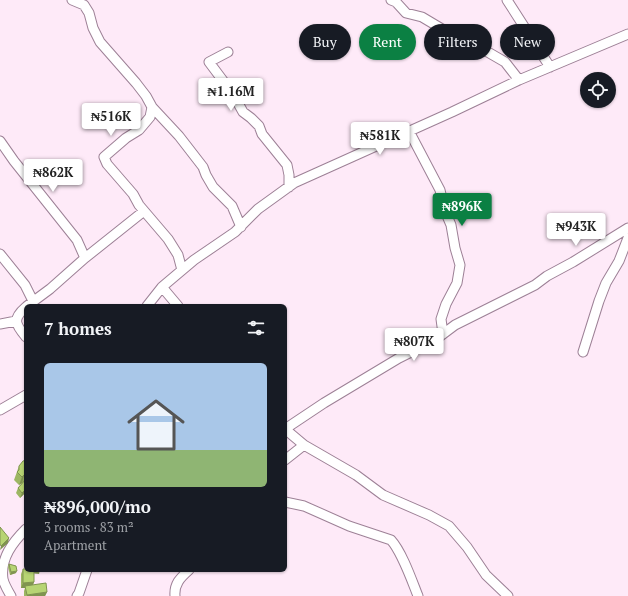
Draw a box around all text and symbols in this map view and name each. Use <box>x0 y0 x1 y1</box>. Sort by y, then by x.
chip: Buy <box>299 24 351 60</box>
chip: Rent <box>359 24 416 60</box>
chip: Filters <box>424 24 492 60</box>
chip: New <box>500 24 555 60</box>
map controls <box>580 72 616 108</box>
button: locate <box>580 72 616 108</box>
pin: ₦1.16M <box>198 78 264 112</box>
text: ₦1.16M <box>207 82 255 100</box>
pin: ₦516K <box>83 103 139 137</box>
text: ₦516K <box>91 107 131 125</box>
pin: ₦581K <box>352 122 408 156</box>
text: ₦581K <box>360 126 400 144</box>
pin: ₦862K <box>25 159 81 193</box>
text: ₦862K <box>33 163 73 181</box>
pin: ₦896K <box>434 193 490 227</box>
text: ₦896K <box>442 197 482 215</box>
pin: ₦943K <box>548 213 604 247</box>
text: ₦943K <box>556 217 596 235</box>
text: 7 homes <box>44 317 112 340</box>
icon: filters <box>245 317 267 339</box>
pin: ₦807K <box>386 328 442 362</box>
text: ₦807K <box>394 332 434 350</box>
icon: home <box>120 389 192 461</box>
text: ₦896,000/mo <box>44 495 151 518</box>
text: 3 rooms · 83 m² <box>44 518 134 536</box>
text: Apartment <box>44 536 107 554</box>

